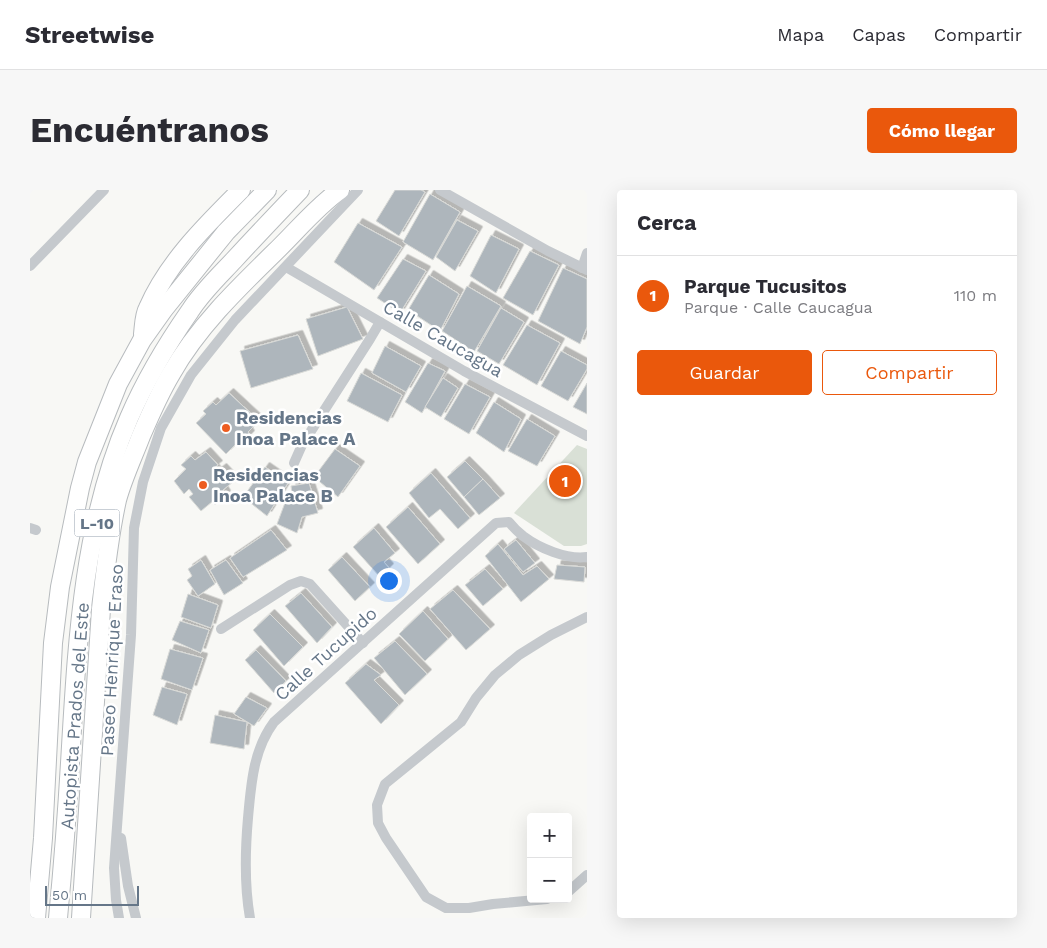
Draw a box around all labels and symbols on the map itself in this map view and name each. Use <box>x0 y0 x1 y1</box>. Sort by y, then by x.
street label: Calle Caucagua <box>380 296 507 381</box>
place label: Residencias Inoa Palace A <box>236 407 356 449</box>
marker: Residencias Inoa Palace A <box>220 422 232 434</box>
pin: 1 <box>549 462 581 500</box>
place label: Residencias Inoa Palace B <box>213 464 333 506</box>
marker: Residencias Inoa Palace B <box>197 479 209 491</box>
road number: L-10 <box>74 509 120 536</box>
street label: Paseo Henrique Eraso <box>96 563 127 757</box>
your location <box>376 568 402 594</box>
street label: Autopista Prados del Este <box>56 602 93 830</box>
street label: Calle Tucupido <box>270 602 381 705</box>
scale bar <box>45 883 139 906</box>

